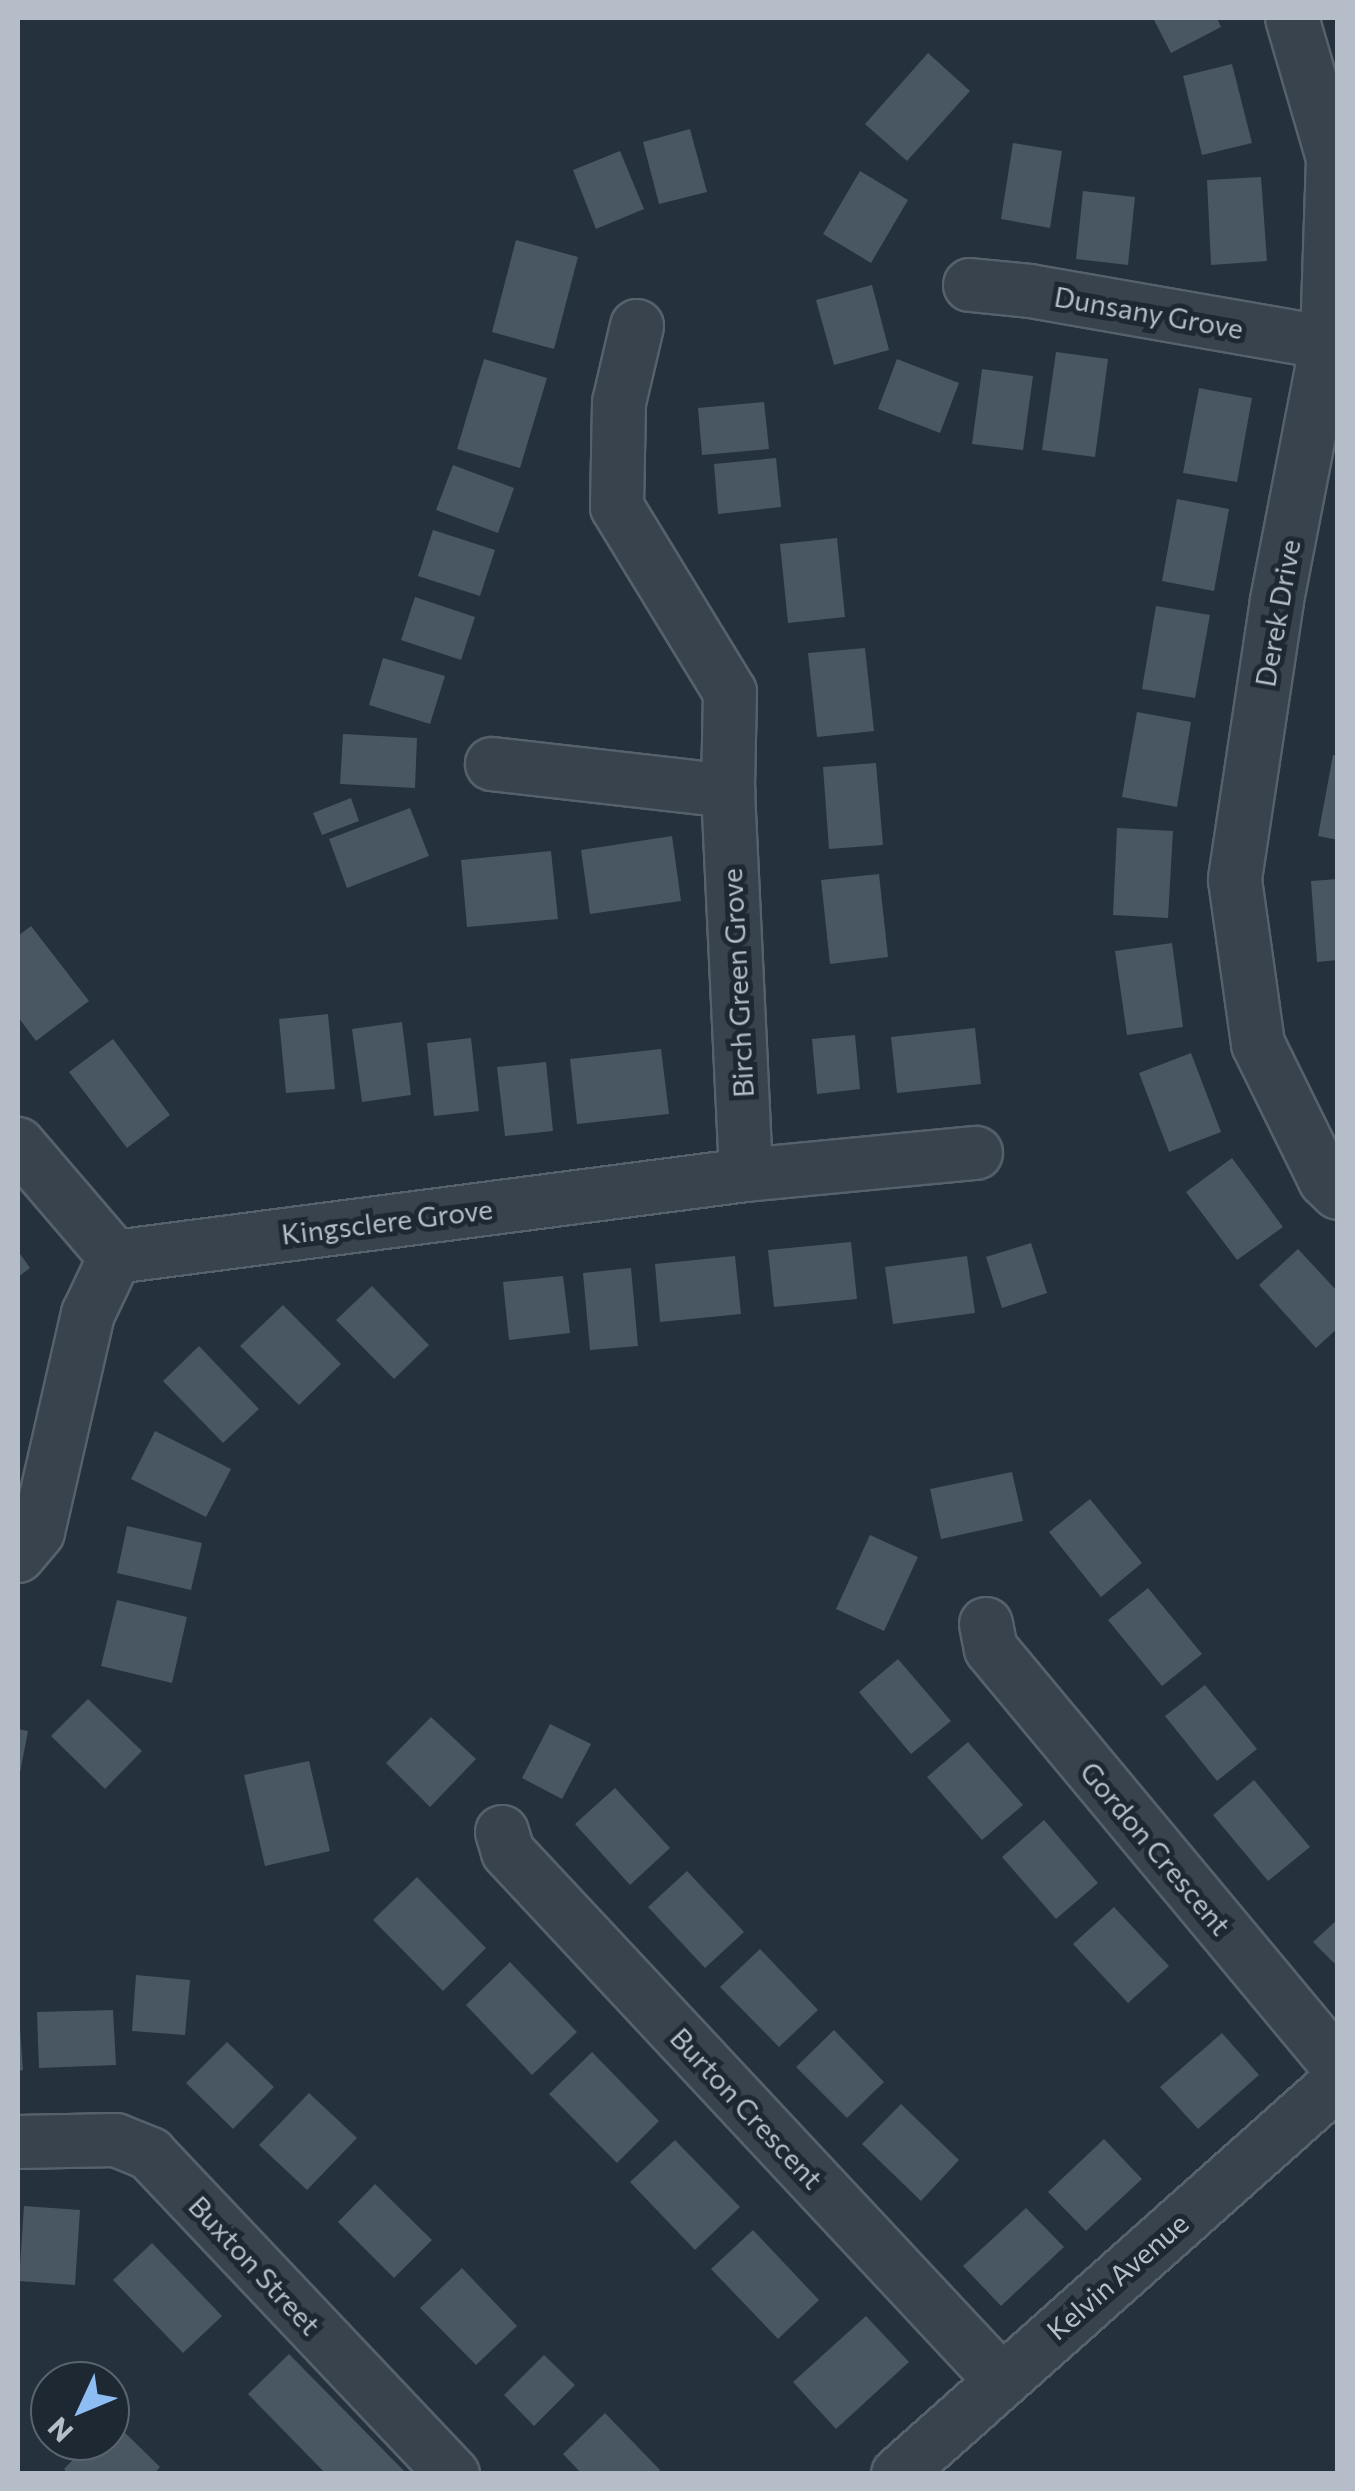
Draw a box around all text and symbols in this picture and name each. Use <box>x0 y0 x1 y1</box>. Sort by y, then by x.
street label: Dunsany Grove <box>1052 279 1246 345</box>
street label: Derek Drive <box>1248 537 1306 689</box>
street label: Birch Green Grove <box>714 868 760 1098</box>
street label: Kingsclere Grove <box>279 1191 495 1251</box>
street label: Gordon Crescent <box>1074 1755 1238 1941</box>
street label: Burton Crescent <box>664 2021 830 2195</box>
street label: Buxton Street <box>182 2189 328 2341</box>
street label: Kelvin Avenue <box>1040 2206 1194 2346</box>
north arrow <box>30 2361 130 2461</box>
text: N <box>40 2411 79 2450</box>

